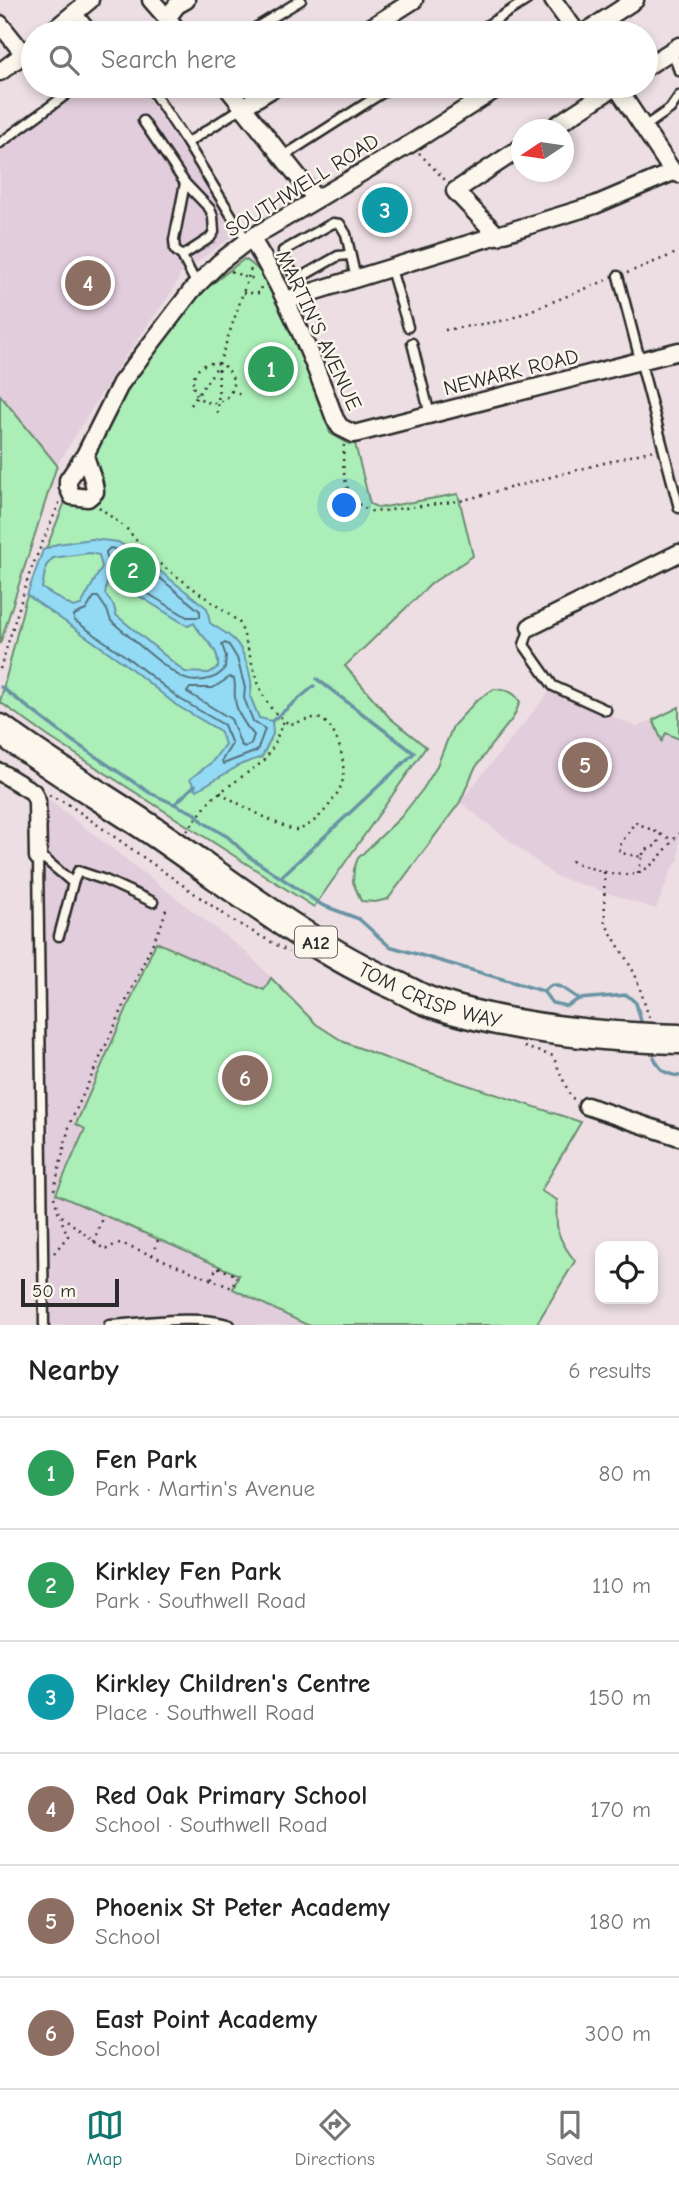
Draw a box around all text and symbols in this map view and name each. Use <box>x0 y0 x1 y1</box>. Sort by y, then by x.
search box <box>21 21 658 98</box>
icon: search <box>45 41 83 79</box>
text: Search here <box>101 45 236 75</box>
north arrow <box>511 119 574 182</box>
street label: SOUTHWELL ROAD <box>221 128 383 242</box>
pin: 3 <box>362 184 408 236</box>
street label: MARTIN'S AVENUE <box>271 246 367 414</box>
pin: 4 <box>65 257 111 309</box>
pin: 1 <box>248 343 294 395</box>
street label: NEWARK ROAD <box>441 344 581 400</box>
your location <box>327 488 361 522</box>
pin: 2 <box>110 544 156 596</box>
pin: 5 <box>562 739 608 791</box>
road number: A12 <box>295 926 337 958</box>
street label: TOM CRISP WAY <box>354 957 505 1033</box>
pin: 6 <box>222 1052 268 1104</box>
map controls <box>595 1241 658 1304</box>
button: locate <box>595 1241 658 1304</box>
scale bar <box>21 1276 119 1308</box>
text: 50 m <box>32 1280 76 1302</box>
text: Nearby <box>28 1353 119 1388</box>
text: 6 results <box>568 1357 651 1384</box>
text: Fen Park <box>95 1445 197 1475</box>
text: 1 <box>46 1460 56 1487</box>
text: 80 m <box>598 1460 651 1487</box>
text: Park · Martin's Avenue <box>95 1475 315 1502</box>
text: Kirkley Fen Park <box>95 1557 281 1587</box>
text: 2 <box>45 1572 57 1599</box>
text: 110 m <box>592 1572 651 1599</box>
text: Park · Southwell Road <box>95 1587 306 1614</box>
text: Kirkley Children's Centre <box>95 1669 370 1699</box>
text: 3 <box>45 1684 57 1711</box>
text: 150 m <box>589 1684 651 1711</box>
text: Place · Southwell Road <box>95 1699 315 1726</box>
text: Red Oak Primary School <box>95 1781 367 1811</box>
text: 4 <box>46 1796 56 1823</box>
text: 170 m <box>590 1796 651 1823</box>
text: School · Southwell Road <box>95 1811 328 1838</box>
text: Phoenix St Peter Academy <box>95 1893 390 1923</box>
text: 5 <box>45 1908 57 1935</box>
text: 180 m <box>589 1908 651 1935</box>
text: School <box>95 1923 160 1950</box>
text: East Point Academy <box>95 2005 317 2035</box>
text: 6 <box>45 2020 57 2047</box>
text: 300 m <box>585 2020 651 2047</box>
text: School <box>95 2035 160 2062</box>
tab: Map <box>86 2106 124 2170</box>
tab: Directions <box>295 2106 375 2170</box>
tab: Saved <box>546 2106 593 2170</box>

